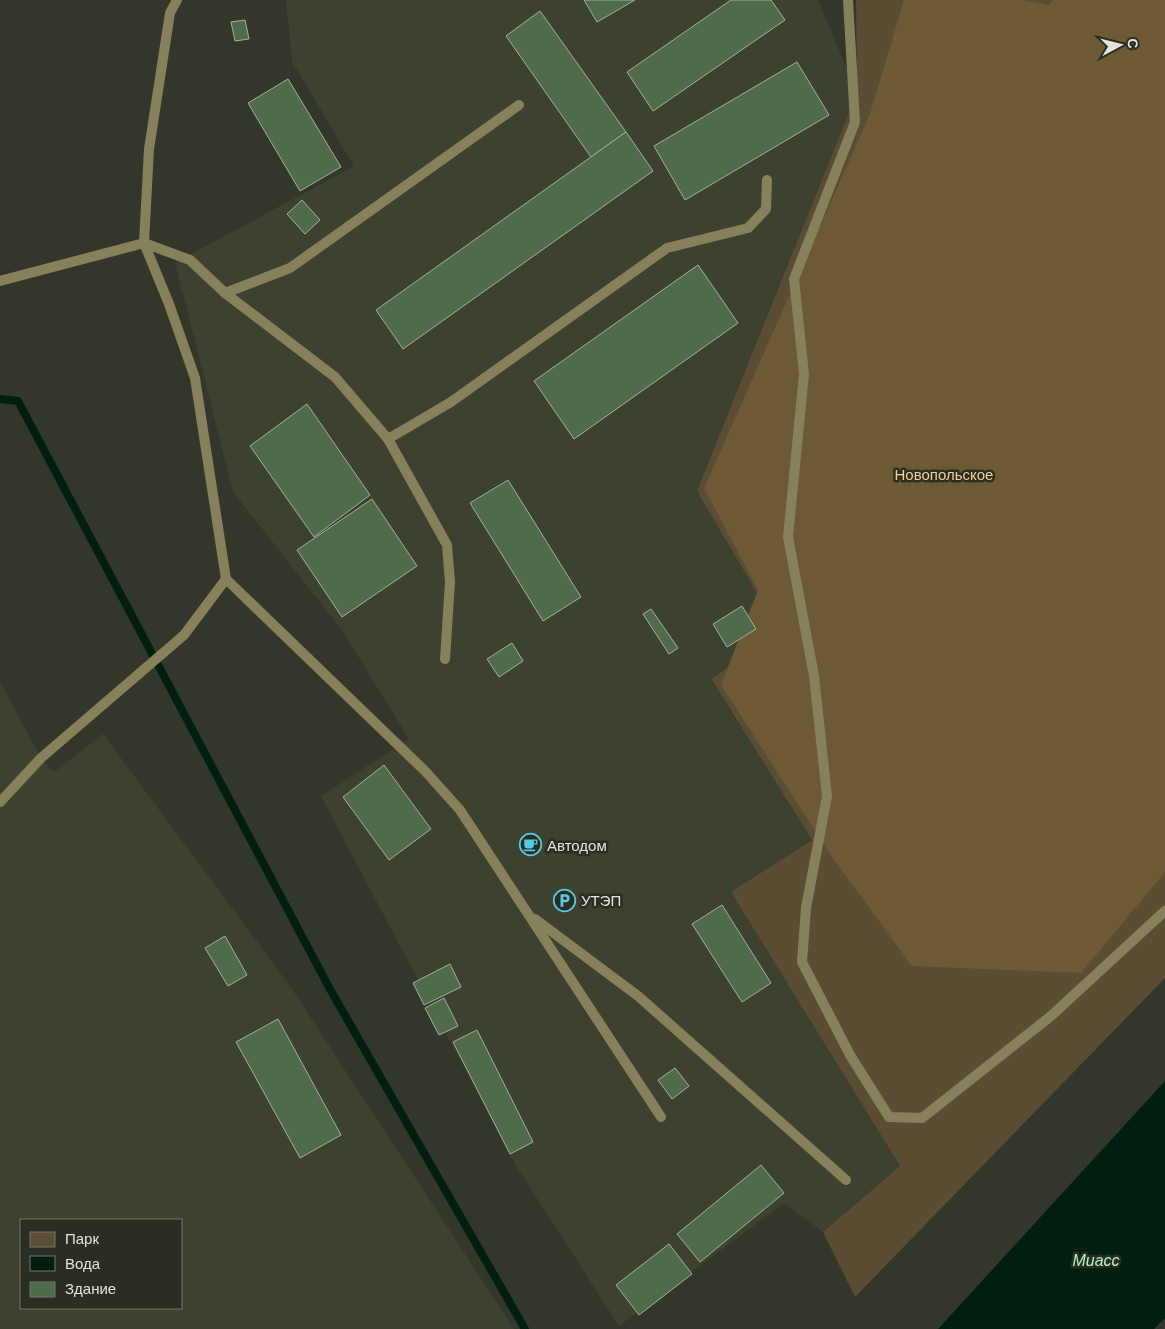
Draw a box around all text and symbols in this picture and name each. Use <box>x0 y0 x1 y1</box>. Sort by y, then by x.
north arrow <box>1095 20 1145 70</box>
text: С <box>1124 37 1141 49</box>
park label: Новопольское <box>895 466 993 483</box>
cafe icon: Автодом <box>519 833 543 857</box>
place label: Автодом <box>547 837 607 854</box>
parking icon: УТЭП <box>553 888 577 912</box>
place label: УТЭП <box>581 892 621 909</box>
legend <box>20 1219 182 1309</box>
text: Парк <box>65 1230 99 1247</box>
water label: Миасс <box>1072 1252 1120 1269</box>
text: Вода <box>65 1255 101 1272</box>
text: Здание <box>65 1280 116 1297</box>

